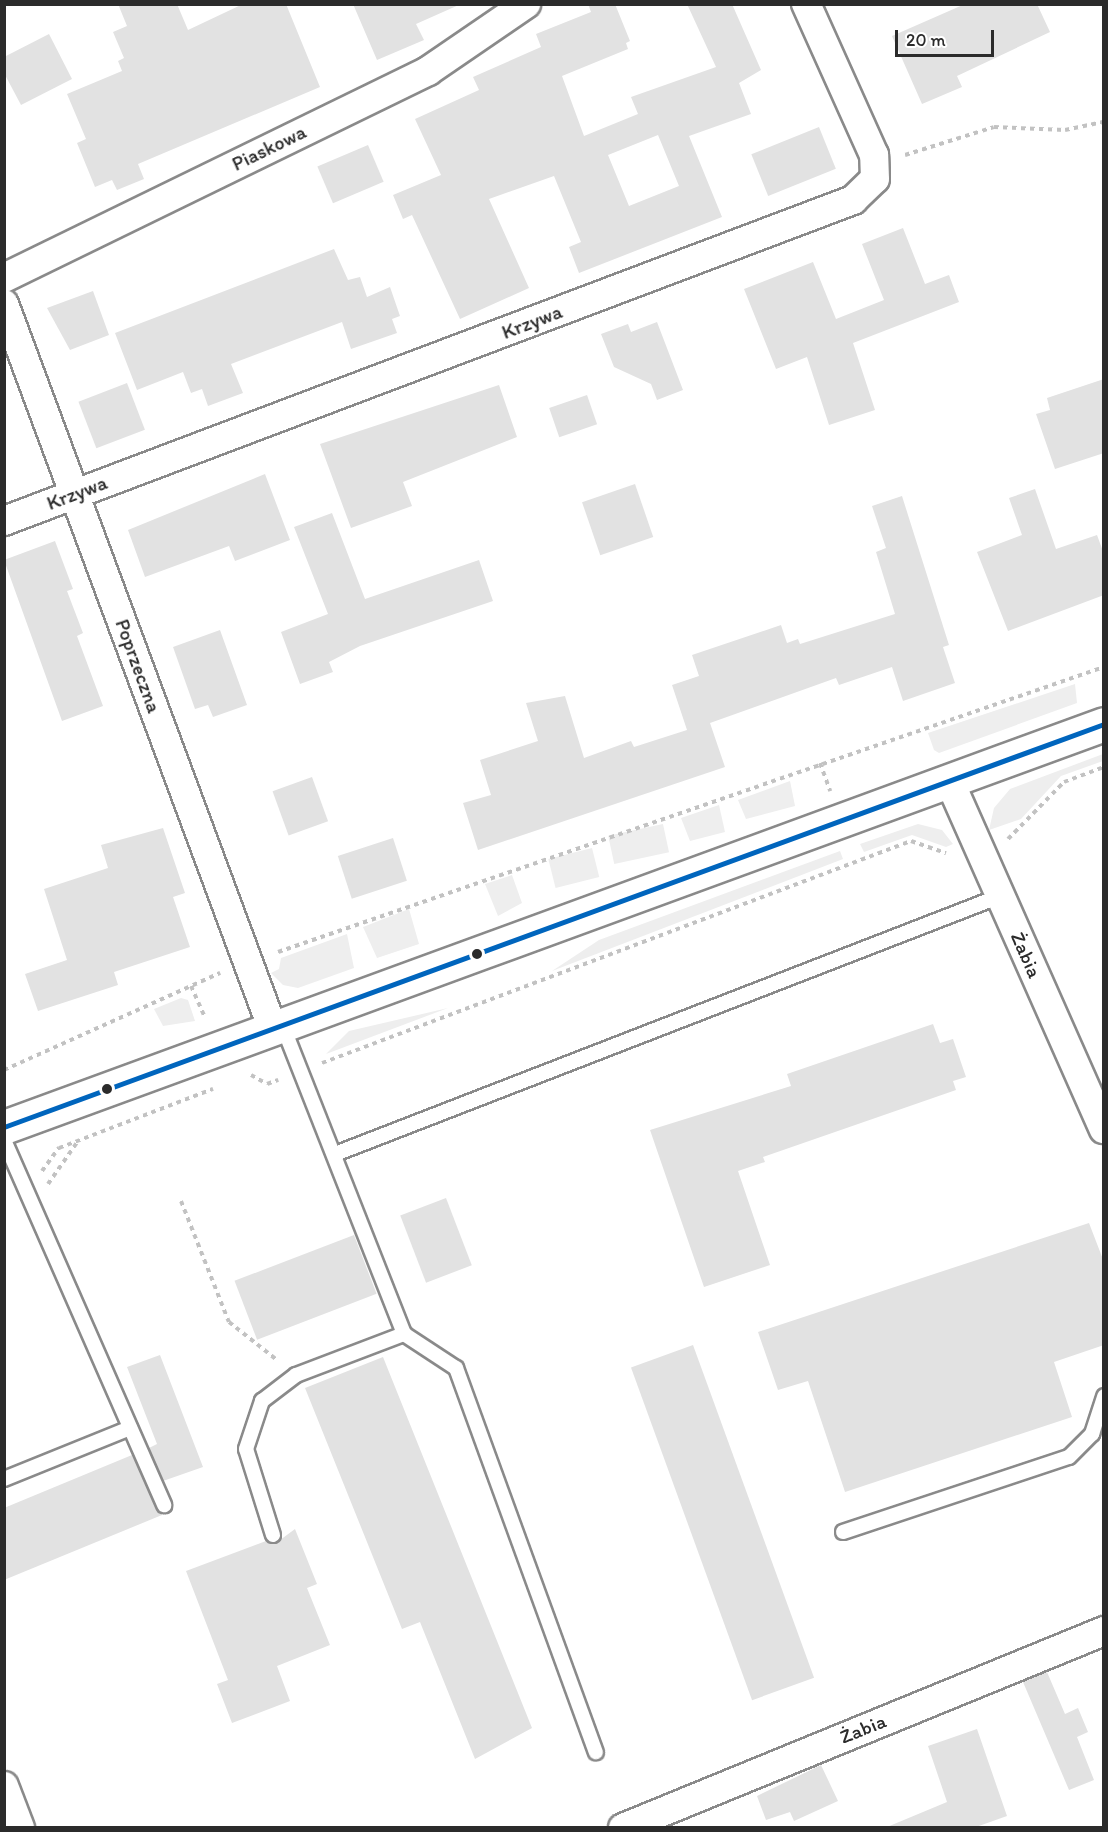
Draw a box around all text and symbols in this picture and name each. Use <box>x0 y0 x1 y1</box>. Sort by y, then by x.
scale bar <box>898 18 997 56</box>
text: 20 m <box>906 29 946 51</box>
street label: Piaskowa <box>228 120 310 176</box>
street label: Krzywa <box>498 300 566 344</box>
street label: Krzywa <box>43 471 111 515</box>
street label: Poprzeczna <box>110 616 166 716</box>
street label: Żabia <box>1005 928 1047 982</box>
unlabelled marker <box>471 948 483 960</box>
unlabelled marker <box>101 1083 113 1095</box>
street label: Żabia <box>836 1709 890 1749</box>

